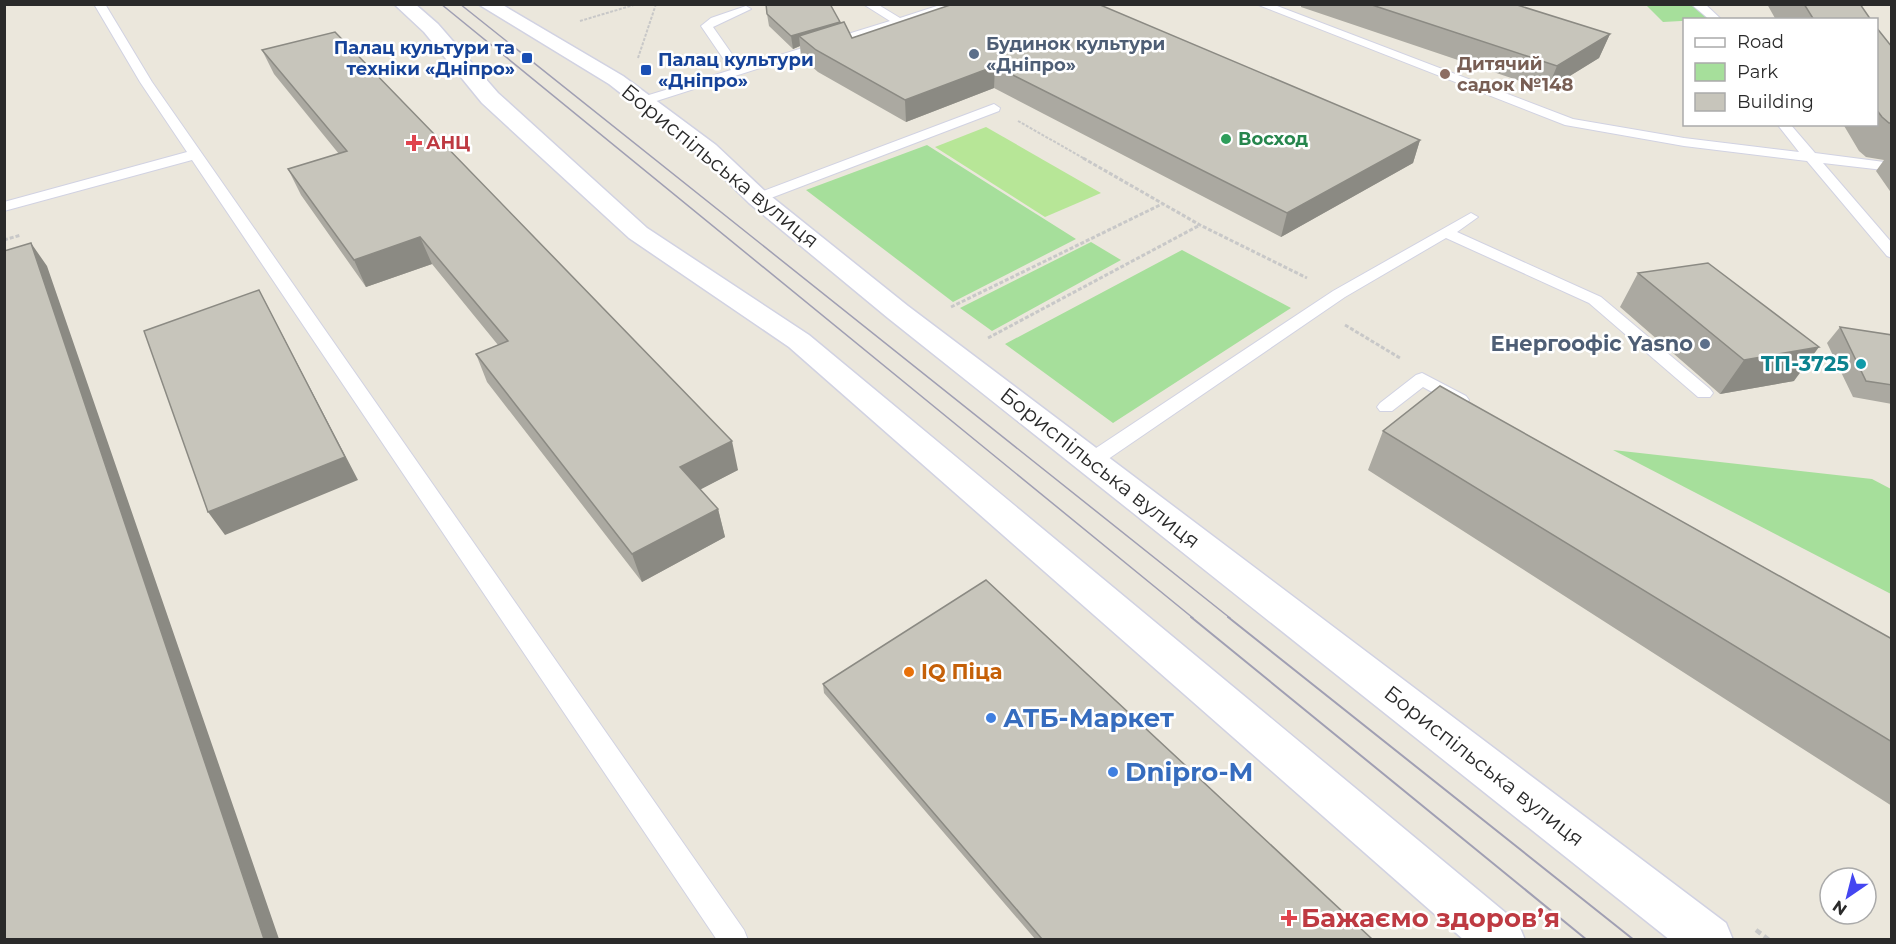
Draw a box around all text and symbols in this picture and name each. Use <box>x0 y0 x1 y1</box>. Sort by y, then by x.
legend <box>1683 18 1878 126</box>
text: Road <box>1737 31 1784 53</box>
place label: Будинок культури «Дніпро» <box>986 33 1165 76</box>
place label: Палац культури та техніки «Дніпро» <box>334 37 515 80</box>
marker: Будинок культури «Дніпро» <box>967 47 981 61</box>
place label: Палац культури «Дніпро» <box>658 49 814 92</box>
marker: Палац культури та техніки «Дніпро» <box>520 51 534 65</box>
place label: Дитячий садок №148 <box>1457 53 1574 96</box>
text: Park <box>1737 61 1778 83</box>
marker: Палац культури «Дніпро» <box>639 63 653 77</box>
marker: Дитячий садок №148 <box>1438 67 1452 81</box>
street label: Бориспільська вулиця <box>617 78 824 253</box>
text: Building <box>1737 91 1814 113</box>
place label: Восход <box>1238 128 1309 150</box>
place label: АНЦ <box>426 132 470 154</box>
marker: Восход <box>1219 132 1233 146</box>
marker: АНЦ <box>407 136 421 150</box>
place label: Енергоофіс Yasno <box>1491 331 1693 356</box>
marker: Енергоофіс Yasno <box>1698 337 1712 351</box>
place label: ТП-3725 <box>1761 351 1849 376</box>
marker: ТП-3725 <box>1854 357 1868 371</box>
street label: Бориспільська вулиця <box>996 382 1205 553</box>
place label: IQ Піца <box>921 659 1002 684</box>
marker: IQ Піца <box>902 665 916 679</box>
street label: Бориспільська вулиця <box>1380 680 1589 851</box>
place label: АТБ-Маркет <box>1003 702 1174 734</box>
marker: АТБ-Маркет <box>984 711 998 725</box>
place label: Dnipro-M <box>1125 756 1253 788</box>
marker: Dnipro-M <box>1106 765 1120 779</box>
north arrow <box>1818 866 1878 926</box>
text: N <box>1829 896 1850 919</box>
place label: Бажаємо здоровʼя <box>1301 902 1560 934</box>
marker: Бажаємо здоровʼя <box>1282 911 1296 925</box>

